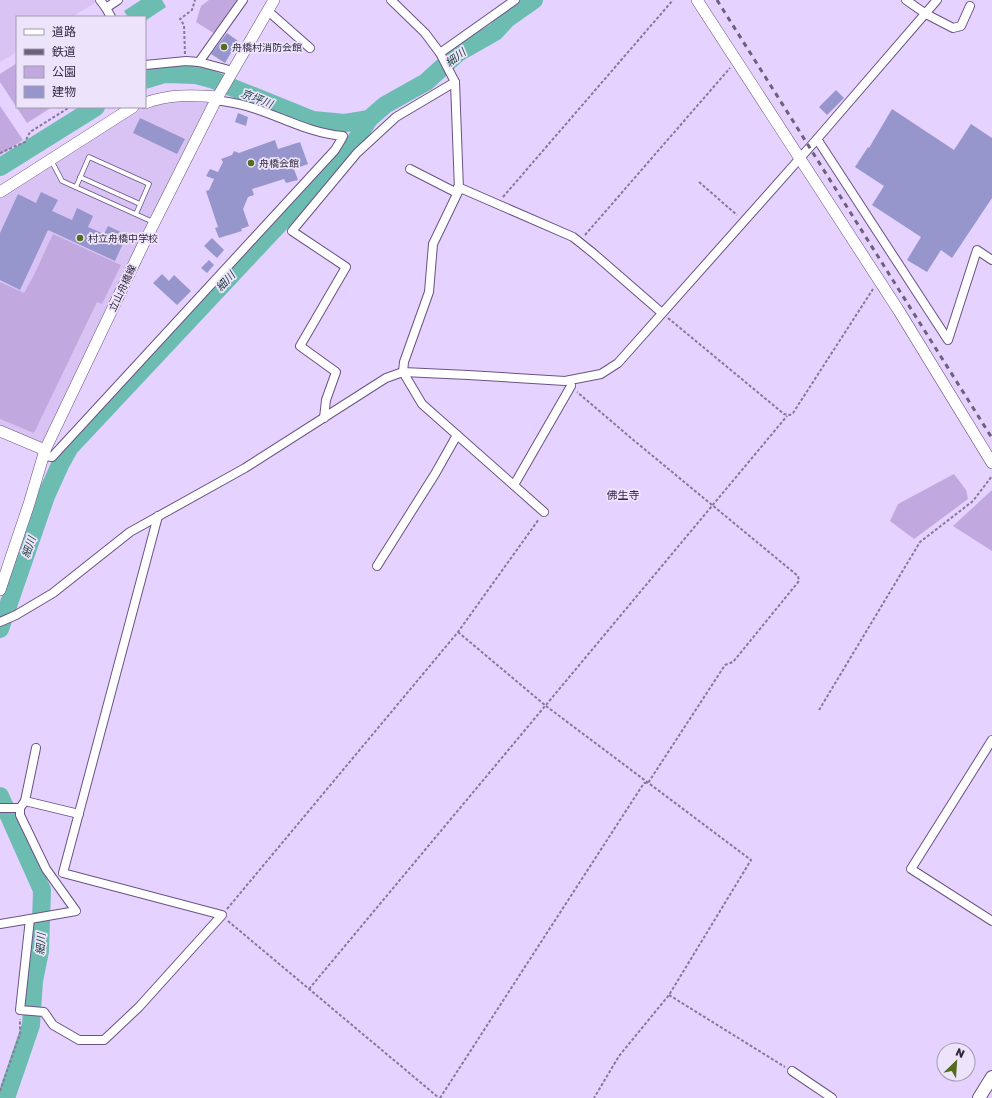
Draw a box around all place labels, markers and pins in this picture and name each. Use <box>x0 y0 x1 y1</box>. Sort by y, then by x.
place label: 舟橋村消防会館 <box>232 41 302 53</box>
marker: 舟橋村消防会館 <box>219 42 229 52</box>
place label: 舟橋会館 <box>259 157 299 169</box>
marker: 舟橋会館 <box>246 158 256 168</box>
place label: 村立舟橋中学校 <box>88 232 158 244</box>
marker: 村立舟橋中学校 <box>75 233 85 243</box>

